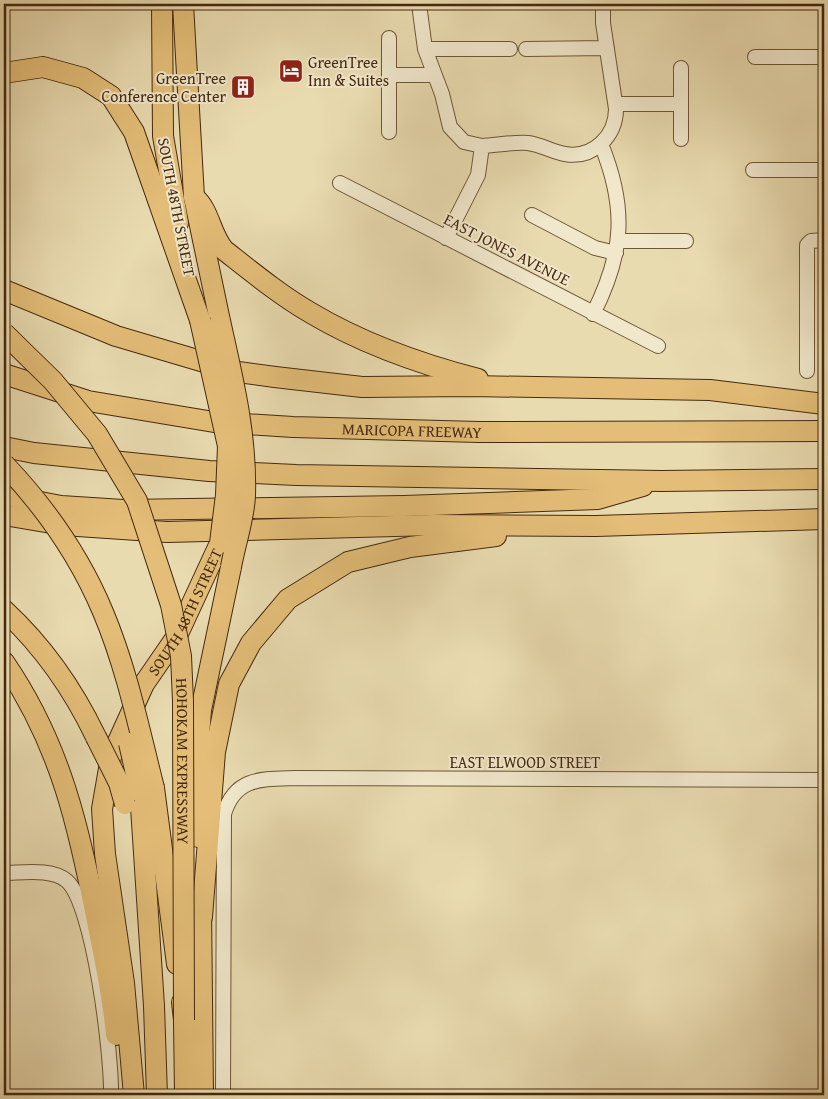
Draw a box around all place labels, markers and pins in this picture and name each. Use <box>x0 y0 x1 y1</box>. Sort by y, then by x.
place label: GreenTree Inn & Suites <box>308 50 389 92</box>
hotel icon: GreenTree Inn & Suites <box>278 58 304 84</box>
place label: GreenTree Conference Center <box>102 66 226 108</box>
building icon: GreenTree Conference Center <box>230 74 256 100</box>

